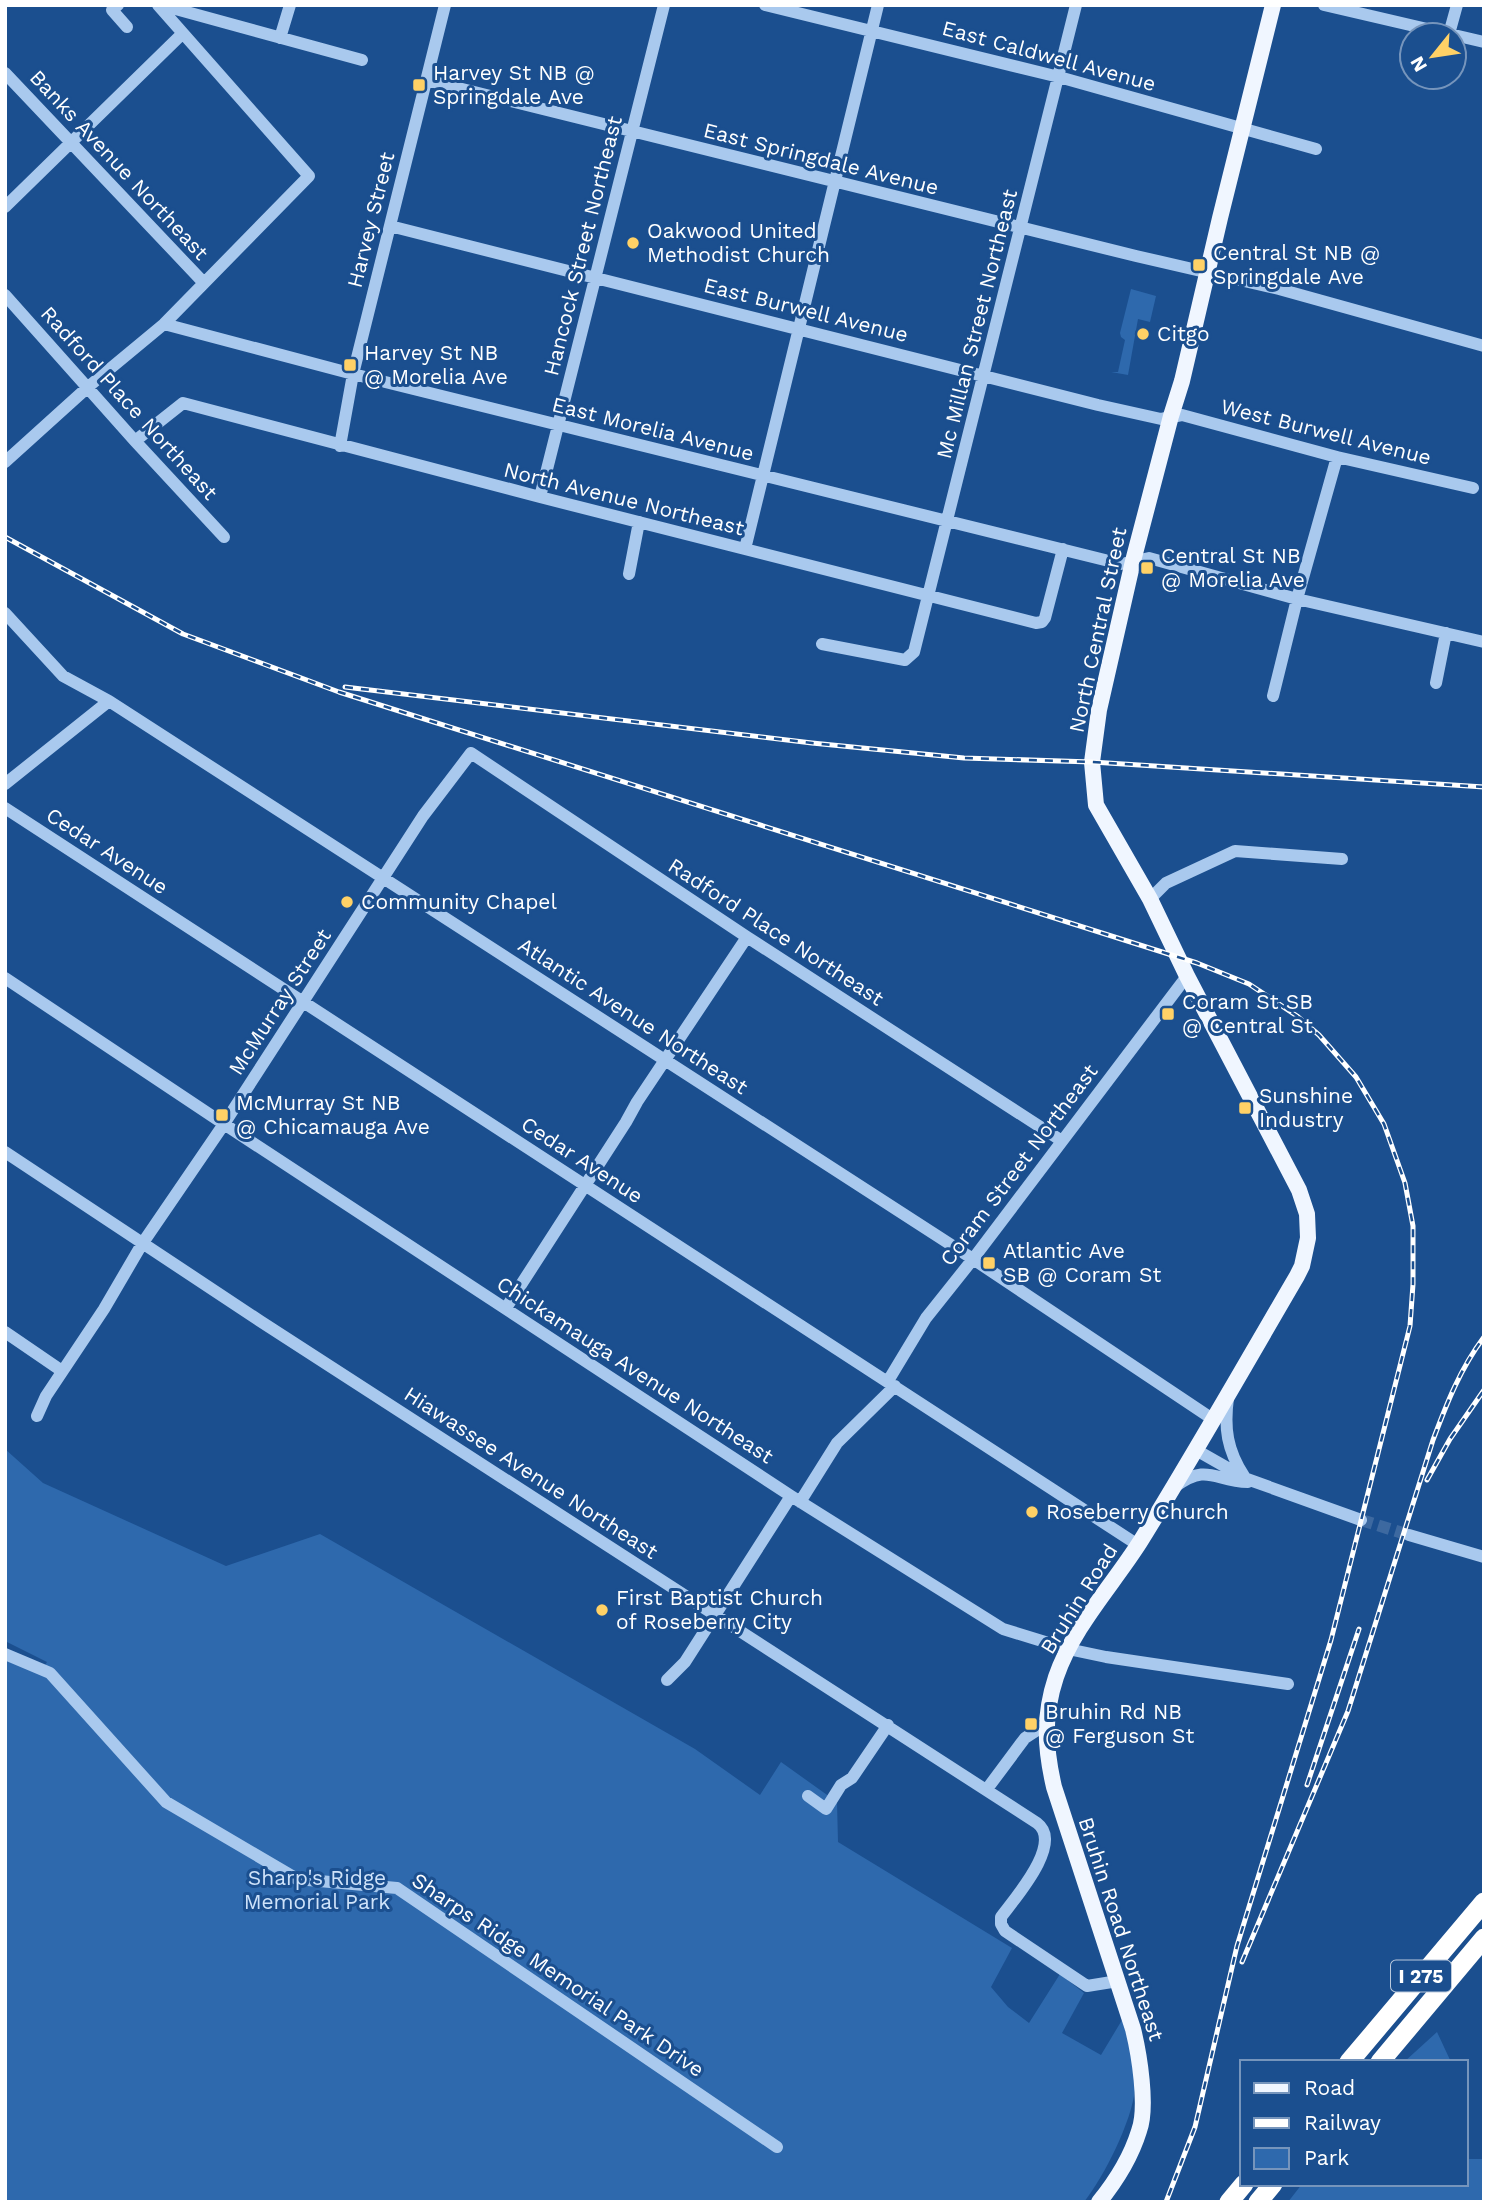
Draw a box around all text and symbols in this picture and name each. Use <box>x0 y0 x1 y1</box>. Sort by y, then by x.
street label: East Caldwell Avenue <box>940 15 1159 96</box>
north arrow <box>1398 21 1468 91</box>
text: N <box>1405 52 1432 76</box>
place label: Harvey St NB @ Springdale Ave <box>433 60 595 109</box>
street label: Banks Avenue Northeast <box>25 65 214 265</box>
marker: Harvey St NB @ Springdale Ave <box>411 77 427 93</box>
street label: Hancock Street Northeast <box>538 113 627 378</box>
street label: East Springdale Avenue <box>701 117 941 200</box>
street label: Harvey Street <box>342 149 399 290</box>
street label: Mc Millan Street Northeast <box>931 186 1022 461</box>
place label: Oakwood United Methodist Church <box>647 218 830 267</box>
marker: Oakwood United Methodist Church <box>625 235 641 251</box>
place label: Central St NB @ Springdale Ave <box>1213 240 1380 289</box>
marker: Central St NB @ Springdale Ave <box>1191 257 1207 273</box>
street label: East Burwell Avenue <box>701 272 911 347</box>
street label: Radford Place Northeast <box>36 301 223 505</box>
place label: Citgo <box>1157 321 1210 346</box>
marker: Citgo <box>1135 326 1151 342</box>
place label: Harvey St NB @ Morelia Ave <box>364 340 508 389</box>
marker: Harvey St NB @ Morelia Ave <box>342 357 358 373</box>
street label: East Morelia Avenue <box>550 391 757 466</box>
street label: West Burwell Avenue <box>1218 393 1434 470</box>
street label: North Avenue Northeast <box>501 457 747 541</box>
street label: North Central Street <box>1064 525 1132 735</box>
place label: Central St NB @ Morelia Ave <box>1161 543 1305 592</box>
marker: Central St NB @ Morelia Ave <box>1139 560 1155 576</box>
street label: Cedar Avenue <box>42 802 173 899</box>
street label: Radford Place Northeast <box>664 853 889 1011</box>
place label: Community Chapel <box>361 889 557 914</box>
marker: Community Chapel <box>339 894 355 910</box>
street label: McMurray Street <box>223 924 336 1079</box>
street label: Atlantic Avenue Northeast <box>514 932 753 1099</box>
place label: Coram St SB @ Central St <box>1182 989 1313 1038</box>
marker: Coram St SB @ Central St <box>1160 1006 1176 1022</box>
street label: Coram Street Northeast <box>935 1059 1103 1271</box>
place label: Sunshine Industry <box>1259 1083 1353 1132</box>
place label: McMurray St NB @ Chicamauga Ave <box>236 1090 430 1139</box>
marker: Sunshine Industry <box>1237 1100 1253 1116</box>
marker: McMurray St NB @ Chicamauga Ave <box>214 1107 230 1123</box>
street label: Cedar Avenue <box>517 1111 648 1208</box>
place label: Atlantic Ave SB @ Coram St <box>1003 1238 1161 1287</box>
marker: Atlantic Ave SB @ Coram St <box>981 1255 997 1271</box>
street label: Chickamauga Avenue Northeast <box>492 1271 779 1469</box>
street label: Hiawassee Avenue Northeast <box>400 1381 663 1564</box>
place label: Roseberry Church <box>1046 1499 1229 1524</box>
marker: Roseberry Church <box>1024 1504 1040 1520</box>
street label: Bruhin Road <box>1035 1539 1122 1658</box>
place label: First Baptist Church of Roseberry City <box>616 1585 823 1634</box>
marker: First Baptist Church of Roseberry City <box>594 1602 610 1618</box>
place label: Bruhin Rd NB @ Ferguson St <box>1045 1699 1195 1748</box>
marker: Bruhin Rd NB @ Ferguson St <box>1023 1716 1039 1732</box>
street label: Bruhin Road Northeast <box>1073 1814 1170 2044</box>
park label: Sharp's Ridge Memorial Park <box>244 1865 390 1914</box>
street label: Sharps Ridge Memorial Park Drive <box>408 1867 709 2082</box>
road number: I 275 <box>1391 1960 1451 1992</box>
legend <box>1240 2060 1468 2186</box>
text: Road <box>1304 2075 1355 2100</box>
text: Railway <box>1304 2110 1381 2135</box>
text: Park <box>1304 2145 1349 2170</box>

